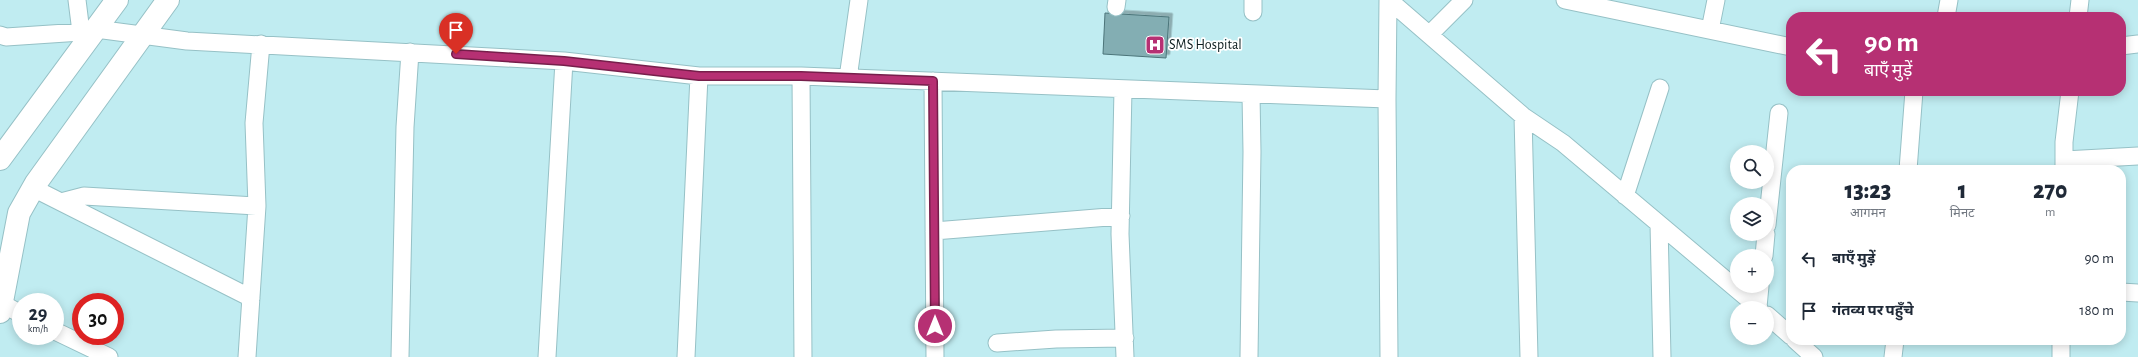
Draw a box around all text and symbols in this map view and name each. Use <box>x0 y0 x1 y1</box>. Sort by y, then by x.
pin <box>439 13 473 54</box>
icon: arrive <box>445 19 467 41</box>
icon: left <box>1798 28 1850 80</box>
text: 90 m <box>1864 29 1919 57</box>
hospital icon: SMS Hospital <box>1144 34 1166 56</box>
place label: SMS Hospital <box>1169 38 1242 52</box>
text: बाएँ मुड़ें <box>1864 62 1912 80</box>
map controls <box>1730 145 1774 345</box>
button: search <box>1730 145 1774 189</box>
text: 13:23 <box>1844 179 1891 203</box>
text: 1 <box>1958 179 1967 203</box>
text: 270 <box>2033 179 2068 203</box>
button: layers <box>1730 197 1774 241</box>
text: m <box>2045 206 2056 219</box>
text: आगमन <box>1850 207 1886 220</box>
text: मिनट <box>1950 207 1975 220</box>
icon: left <box>1798 248 1820 270</box>
button: + <box>1730 249 1774 293</box>
text: बाएँ मुड़ें <box>1832 251 1875 266</box>
text: 90 m <box>2085 251 2114 266</box>
speed limit sign: 30 <box>72 293 124 345</box>
icon: arrive <box>1798 300 1820 322</box>
button: − <box>1730 301 1774 345</box>
text: गंतव्य पर पहुँचे <box>1832 303 1914 318</box>
text: 180 m <box>2079 303 2114 318</box>
text: 29 <box>28 304 48 324</box>
position arrow <box>914 305 956 347</box>
text: km/h <box>28 324 48 334</box>

